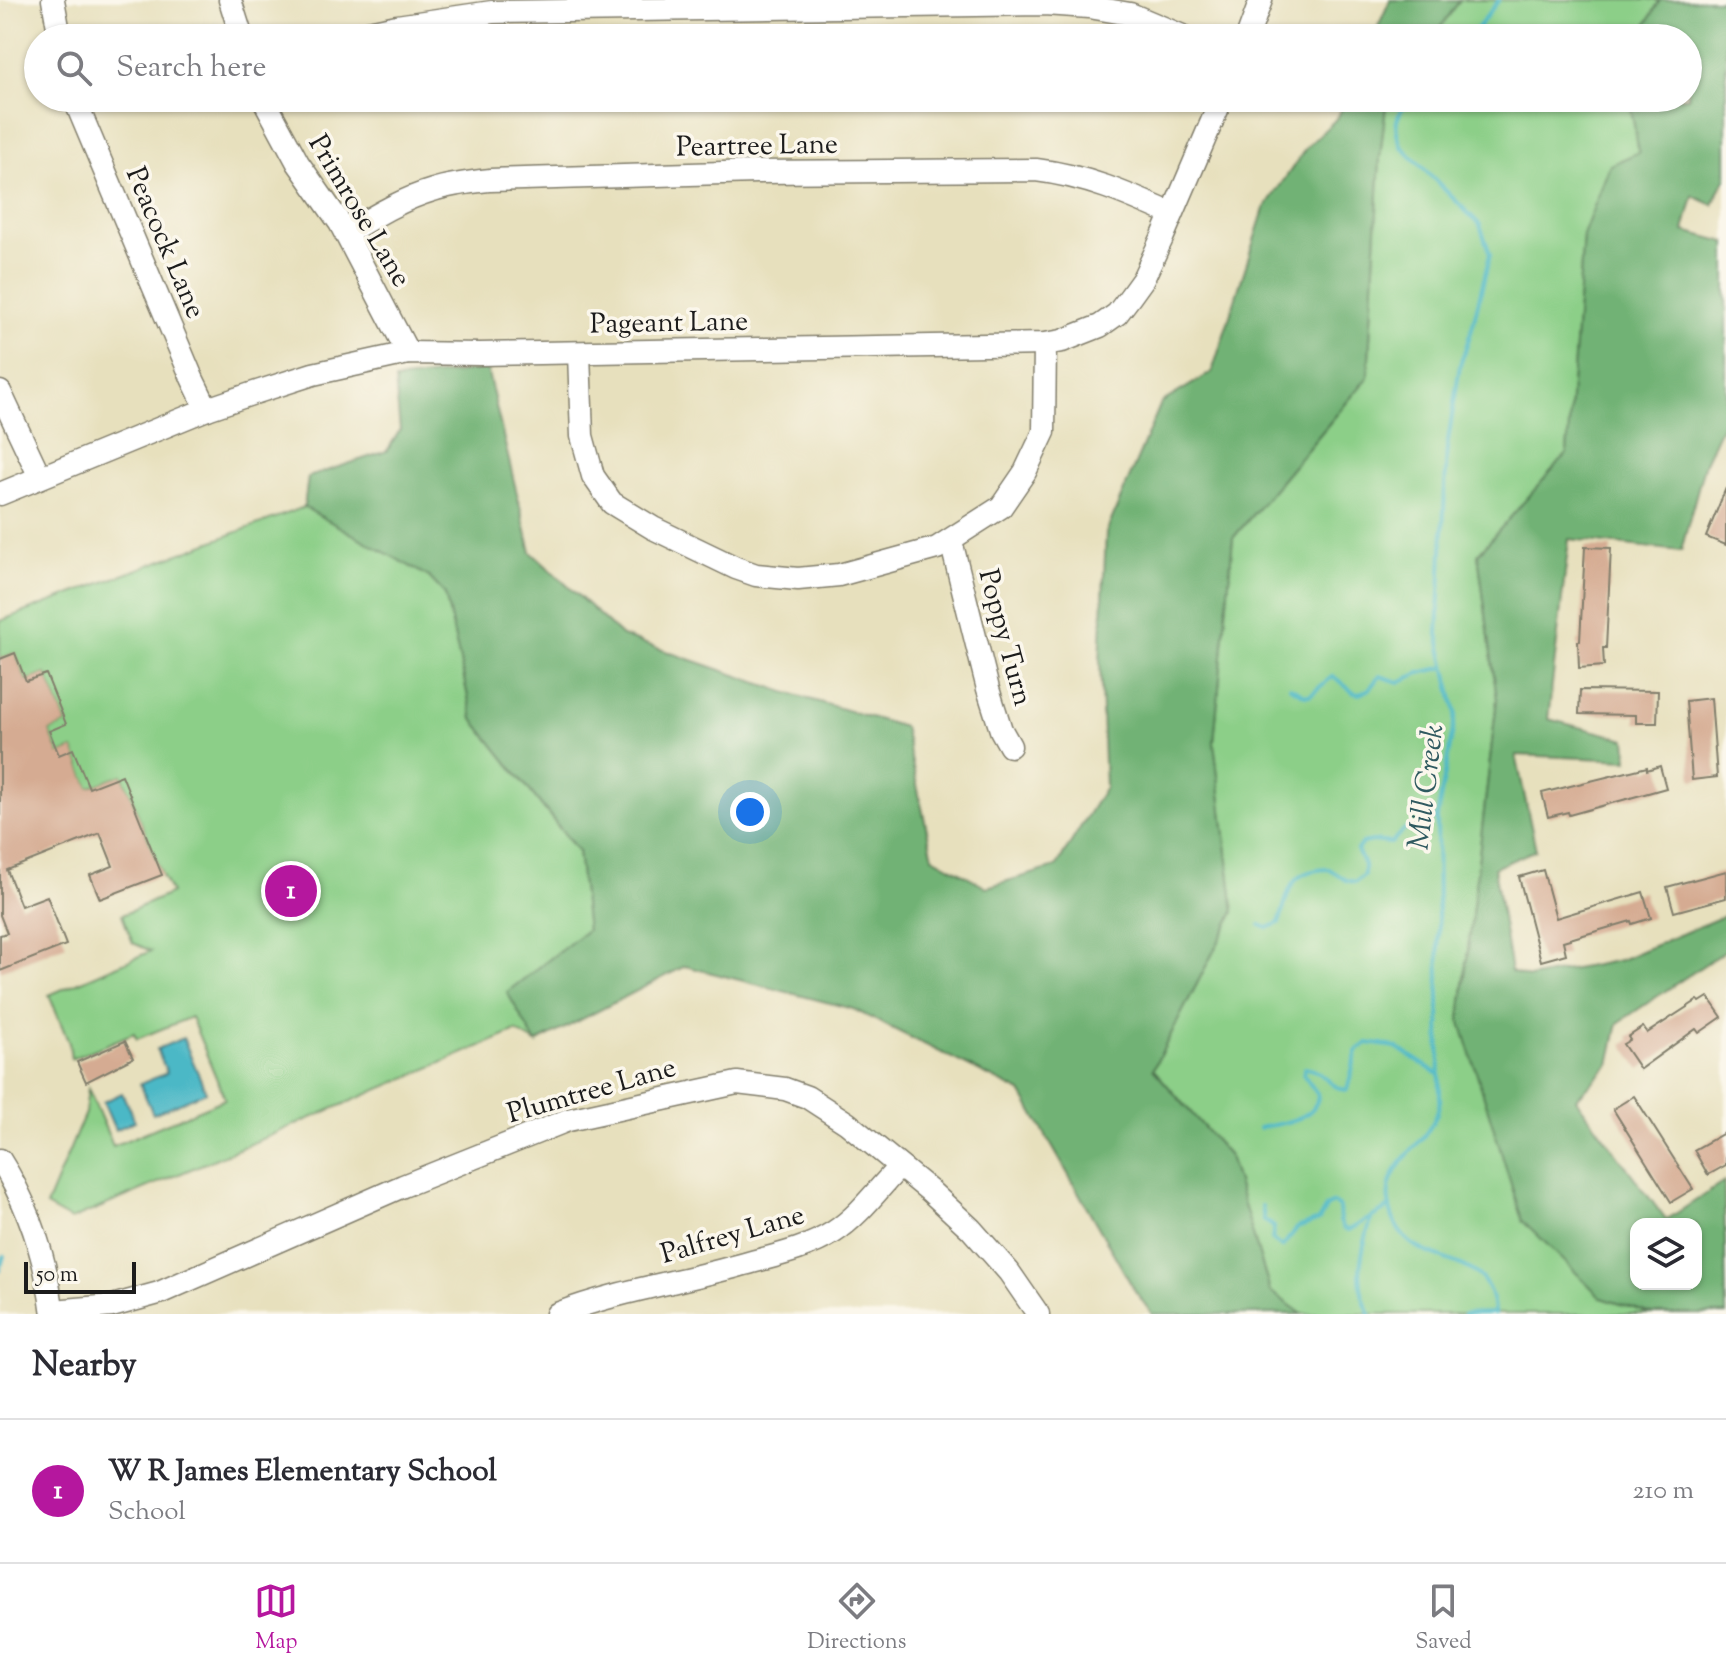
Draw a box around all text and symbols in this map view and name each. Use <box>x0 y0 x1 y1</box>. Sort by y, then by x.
search box <box>24 24 1702 112</box>
icon: search <box>52 46 96 90</box>
text: Search here <box>116 47 266 90</box>
street label: Peartree Lane <box>676 126 838 168</box>
street label: Primrose Lane <box>297 128 420 295</box>
street label: Peacock Lane <box>114 161 214 325</box>
street label: Pageant Lane <box>590 303 749 345</box>
street label: Poppy Turn <box>967 565 1042 711</box>
water label: Mill Creek <box>1398 722 1457 852</box>
your location <box>730 792 770 832</box>
pin: 1 <box>265 861 317 921</box>
street label: Plumtree Lane <box>503 1049 681 1135</box>
street label: Palfrey Lane <box>656 1196 809 1275</box>
map controls <box>1630 1218 1702 1290</box>
button: layers <box>1630 1218 1702 1290</box>
scale bar <box>24 1258 136 1294</box>
text: 50 m <box>36 1260 78 1292</box>
text: Nearby <box>32 1342 137 1391</box>
text: W R James Elementary School <box>108 1451 497 1494</box>
text: 1 <box>54 1473 62 1510</box>
text: 210 m <box>1632 1473 1694 1510</box>
text: School <box>108 1494 186 1531</box>
tab: Map <box>254 1579 298 1659</box>
tab: Directions <box>807 1579 906 1659</box>
tab: Saved <box>1415 1579 1472 1659</box>

